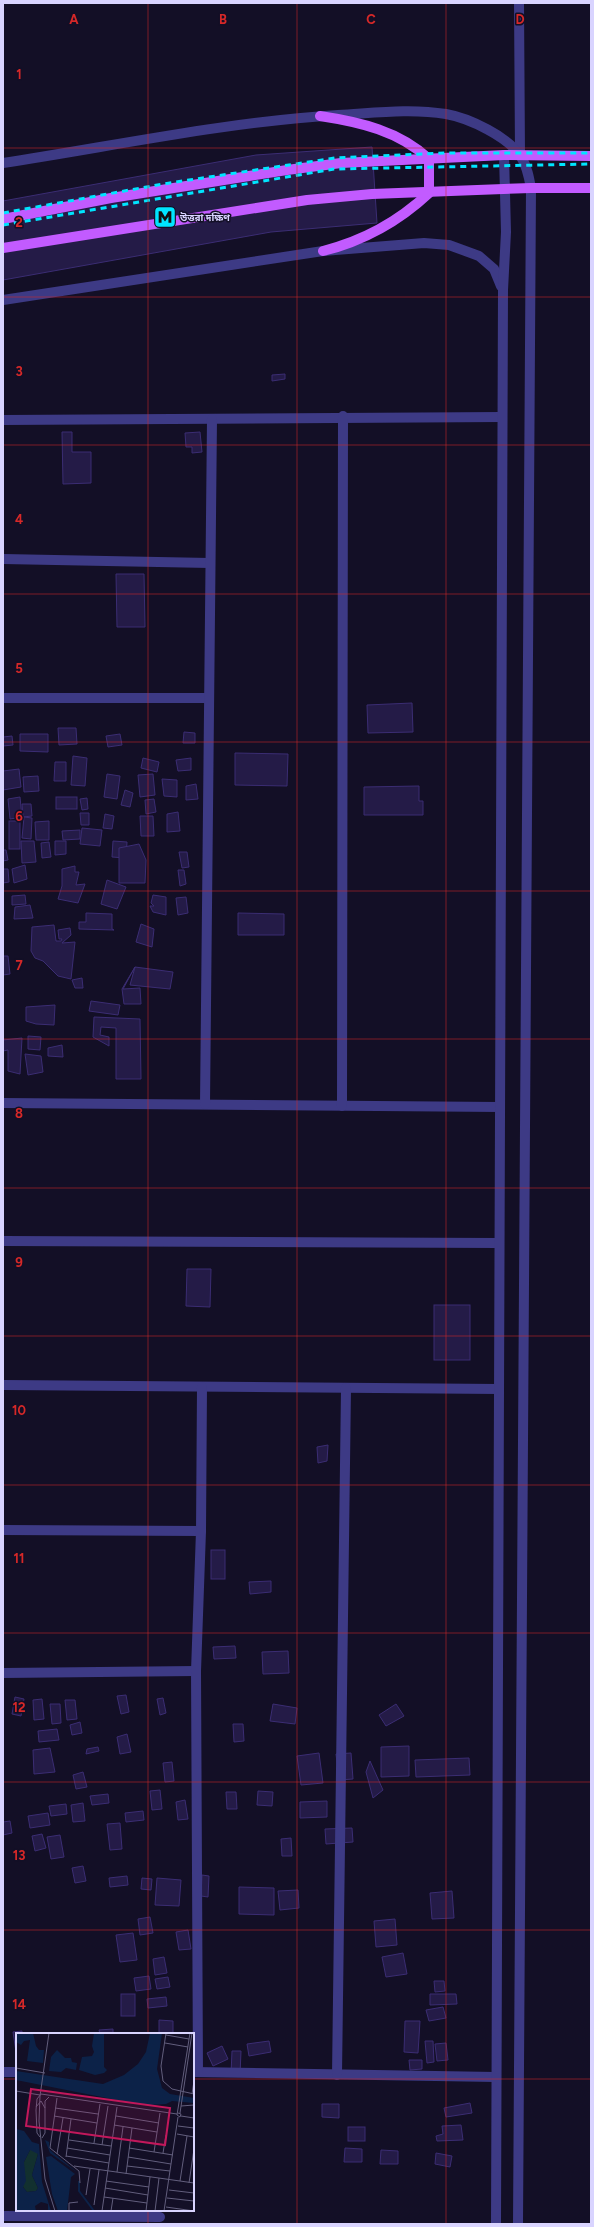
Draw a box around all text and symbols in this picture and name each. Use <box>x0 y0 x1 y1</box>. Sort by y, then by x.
text: A <box>69 12 79 27</box>
text: B <box>219 12 227 27</box>
text: C <box>366 12 376 27</box>
text: D <box>515 12 525 27</box>
text: 1 <box>16 67 22 82</box>
metro station icon: উত্তরা দক্ষিণ <box>152 204 178 230</box>
place label: উত্তরা দক্ষিণ <box>179 211 230 224</box>
text: 2 <box>15 215 23 230</box>
text: 3 <box>15 364 23 379</box>
text: 4 <box>15 512 23 527</box>
text: 5 <box>15 661 23 676</box>
text: 6 <box>15 809 23 824</box>
text: 7 <box>15 958 23 973</box>
text: 8 <box>15 1106 23 1121</box>
text: 9 <box>15 1255 23 1270</box>
text: 10 <box>12 1403 26 1418</box>
text: 11 <box>14 1551 24 1566</box>
text: 12 <box>12 1700 26 1715</box>
text: 13 <box>13 1848 25 1863</box>
text: 14 <box>12 1997 26 2012</box>
inset map <box>16 2033 194 2211</box>

